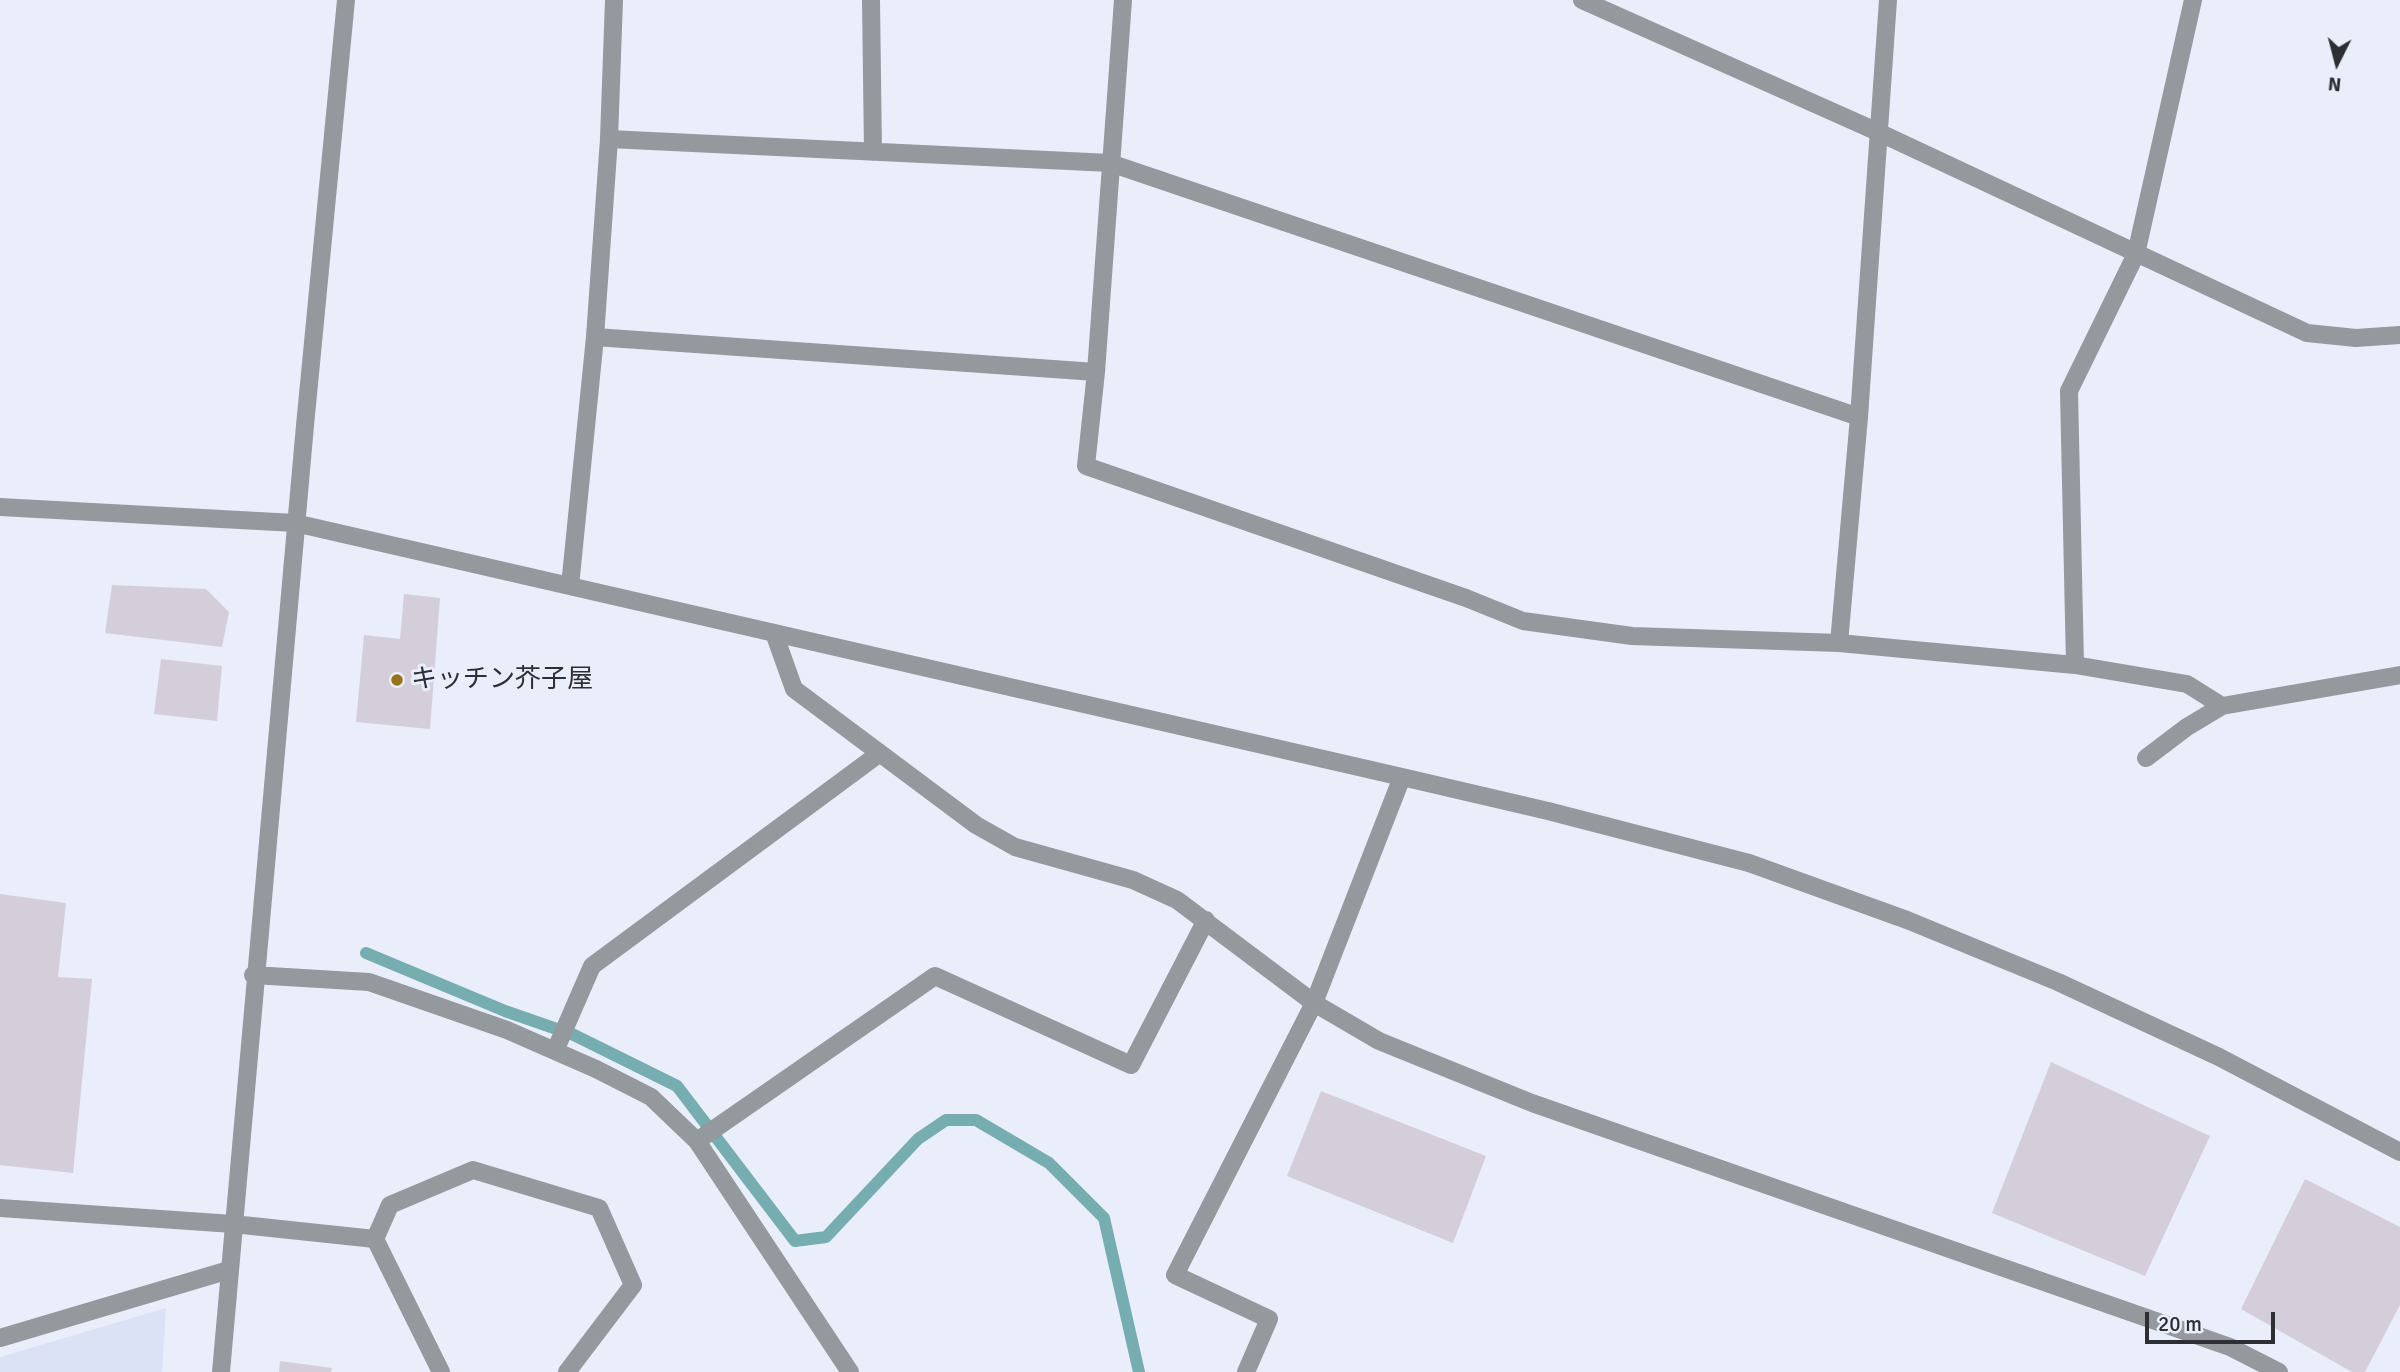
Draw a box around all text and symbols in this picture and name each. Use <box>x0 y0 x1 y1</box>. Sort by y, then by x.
north arrow <box>2302 28 2372 98</box>
text: N <box>2327 71 2343 97</box>
place label: キッチン芥子屋 <box>411 664 593 696</box>
marker: キッチン芥子屋 <box>389 672 405 688</box>
scale bar <box>2148 1298 2278 1342</box>
text: 20 m <box>2158 1311 2202 1337</box>

